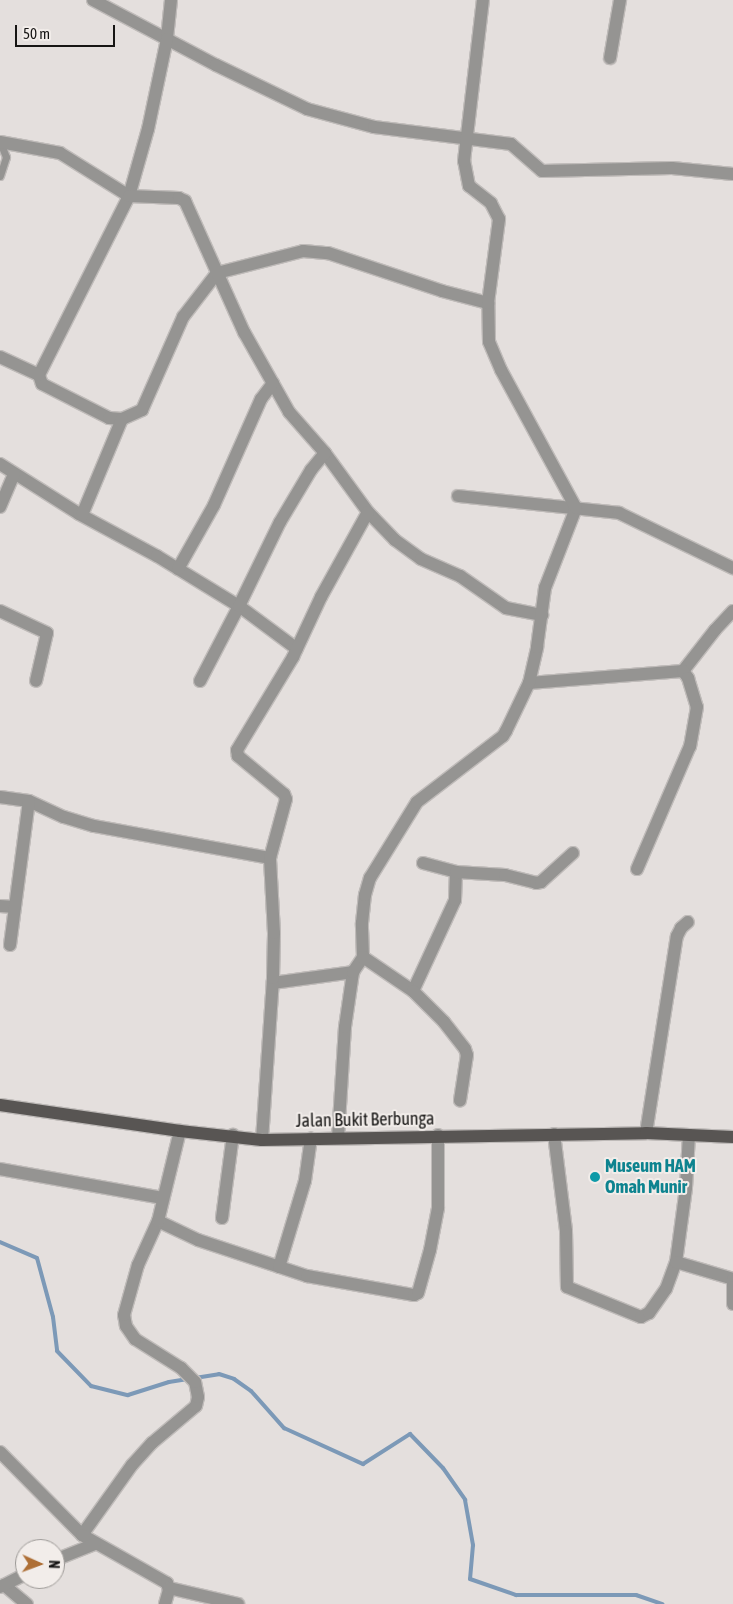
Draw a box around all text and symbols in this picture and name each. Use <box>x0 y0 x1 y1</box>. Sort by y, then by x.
scale bar <box>18 15 118 47</box>
text: 50 m <box>23 25 50 42</box>
street label: Jalan Bukit Berbunga <box>296 1108 434 1132</box>
place label: Museum HAM Omah Munir <box>605 1156 696 1198</box>
marker: Museum HAM Omah Munir <box>589 1171 601 1183</box>
north arrow <box>15 1539 65 1589</box>
text: N <box>46 1560 62 1569</box>

